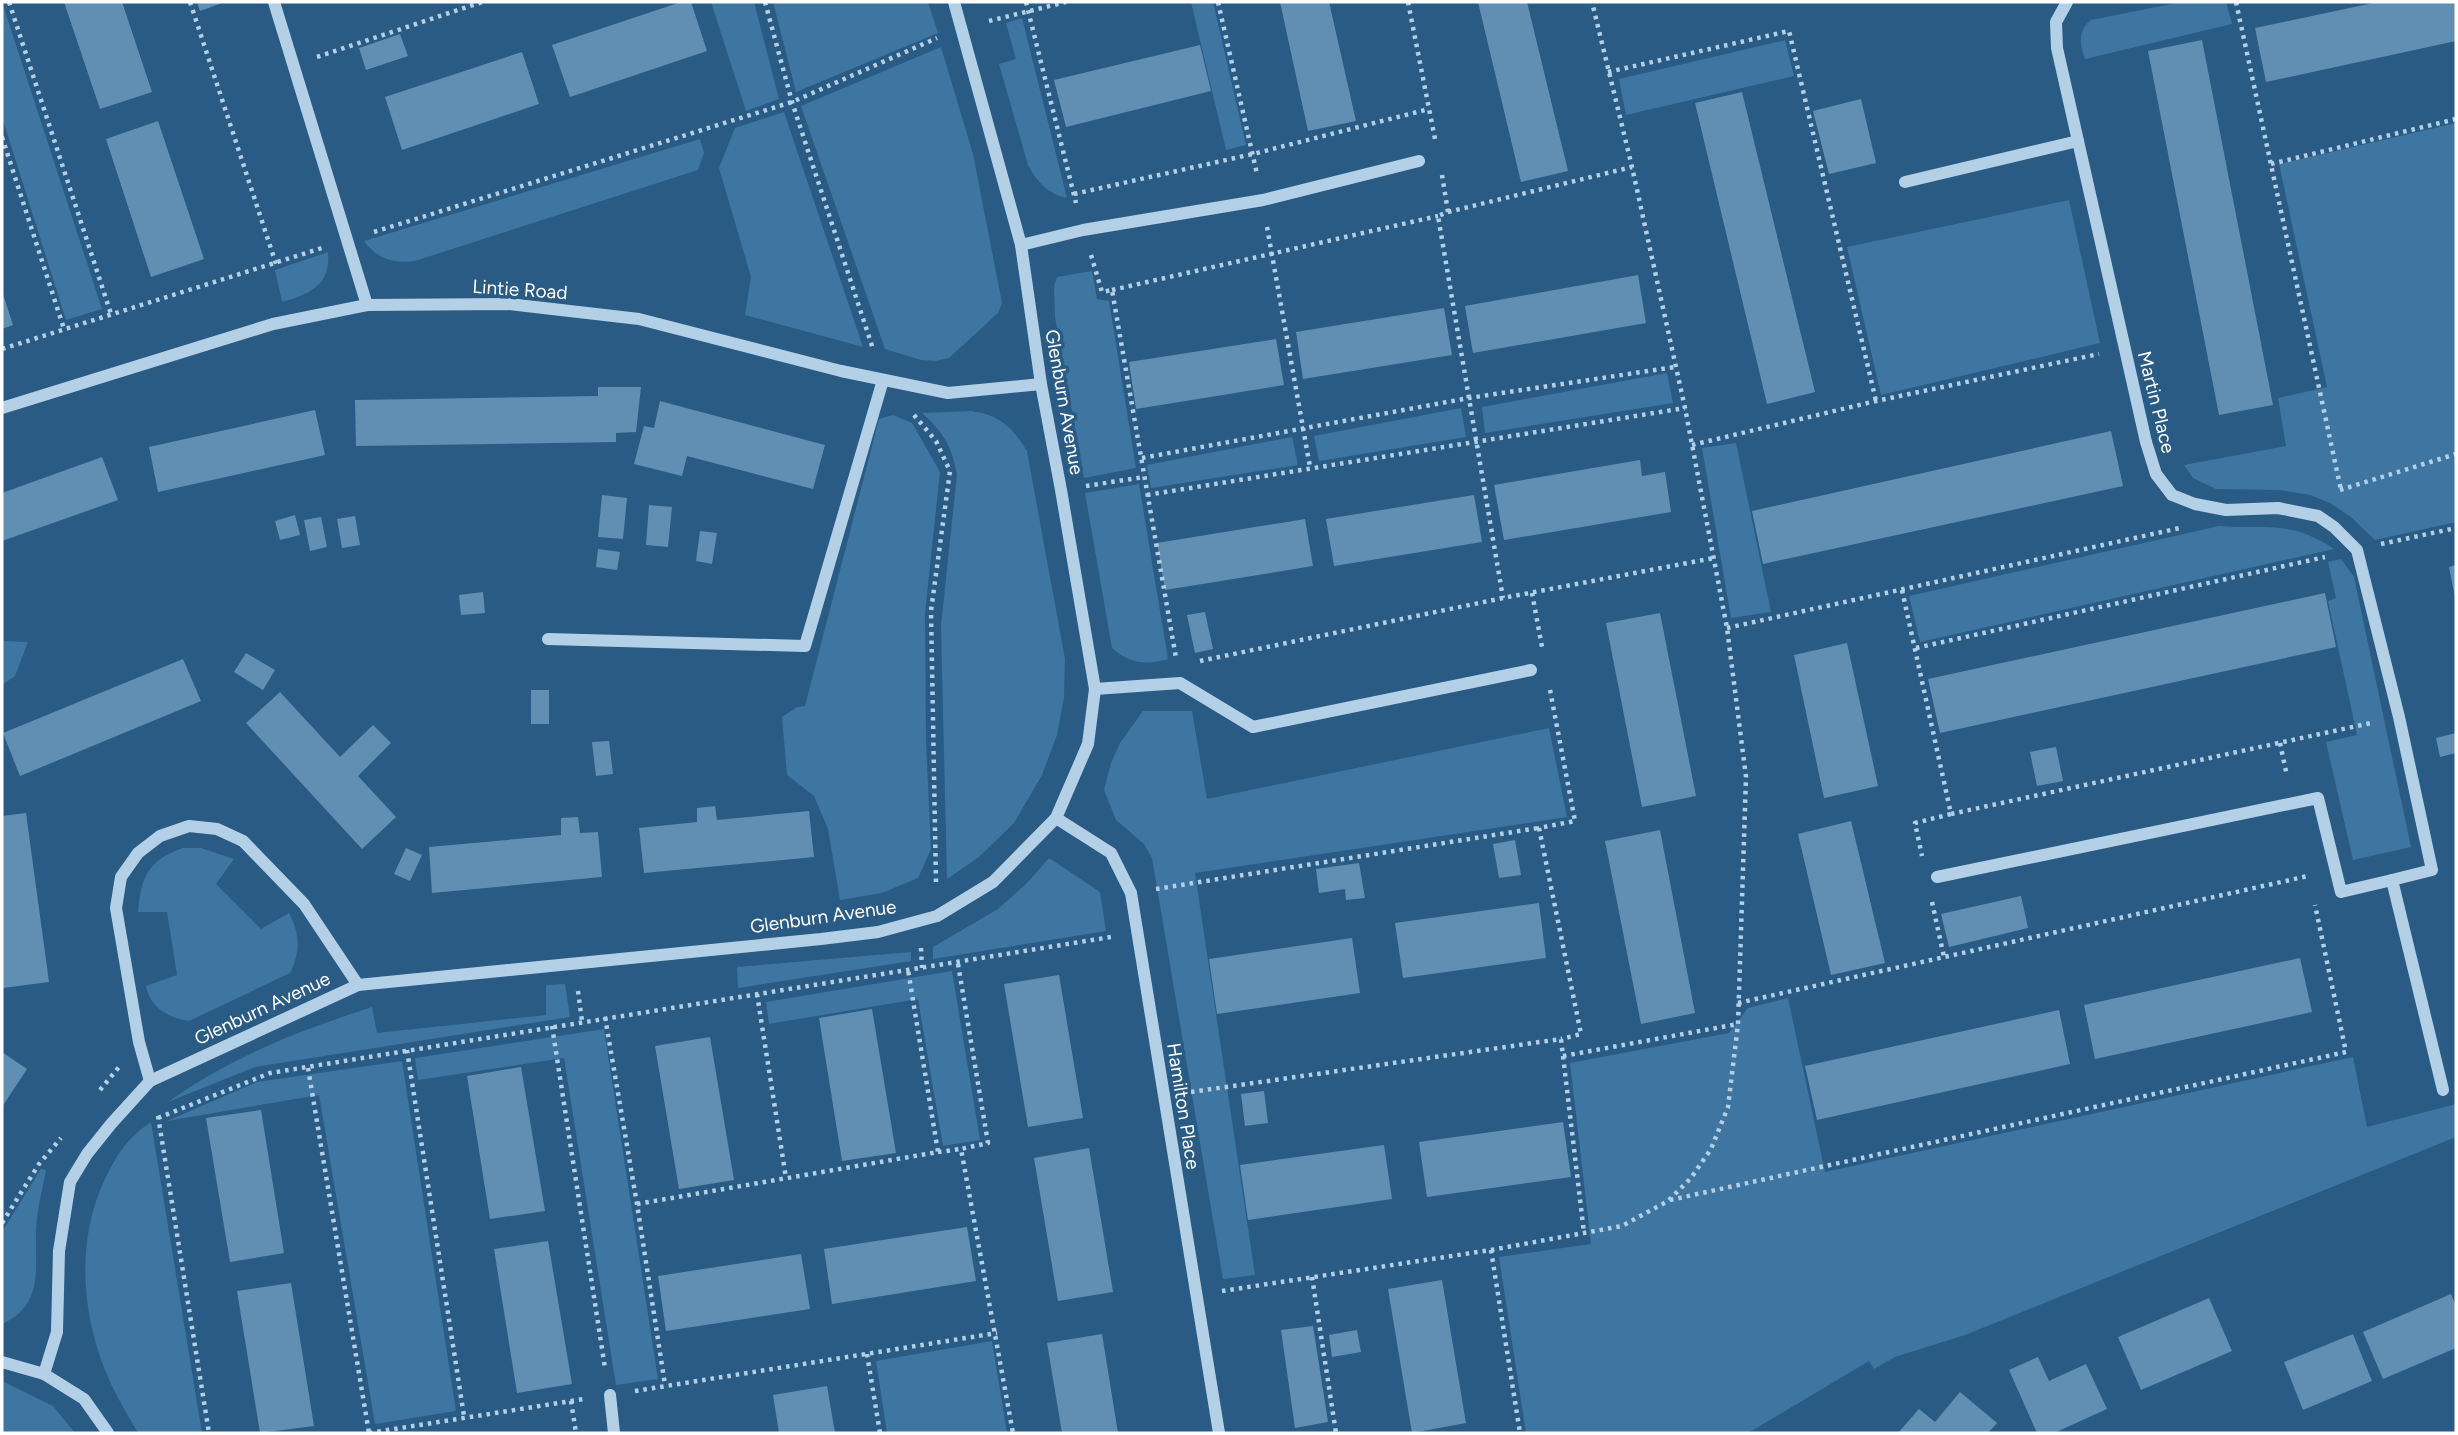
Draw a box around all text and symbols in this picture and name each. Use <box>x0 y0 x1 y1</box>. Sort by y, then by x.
street label: Lintie Road <box>472 275 568 304</box>
street label: Glenburn Avenue <box>1040 328 1089 477</box>
street label: Martin Place <box>2133 349 2180 456</box>
street label: Glenburn Avenue <box>749 895 898 938</box>
street label: Glenburn Avenue <box>191 967 334 1050</box>
street label: Hamilton Place <box>1162 1041 1205 1171</box>

